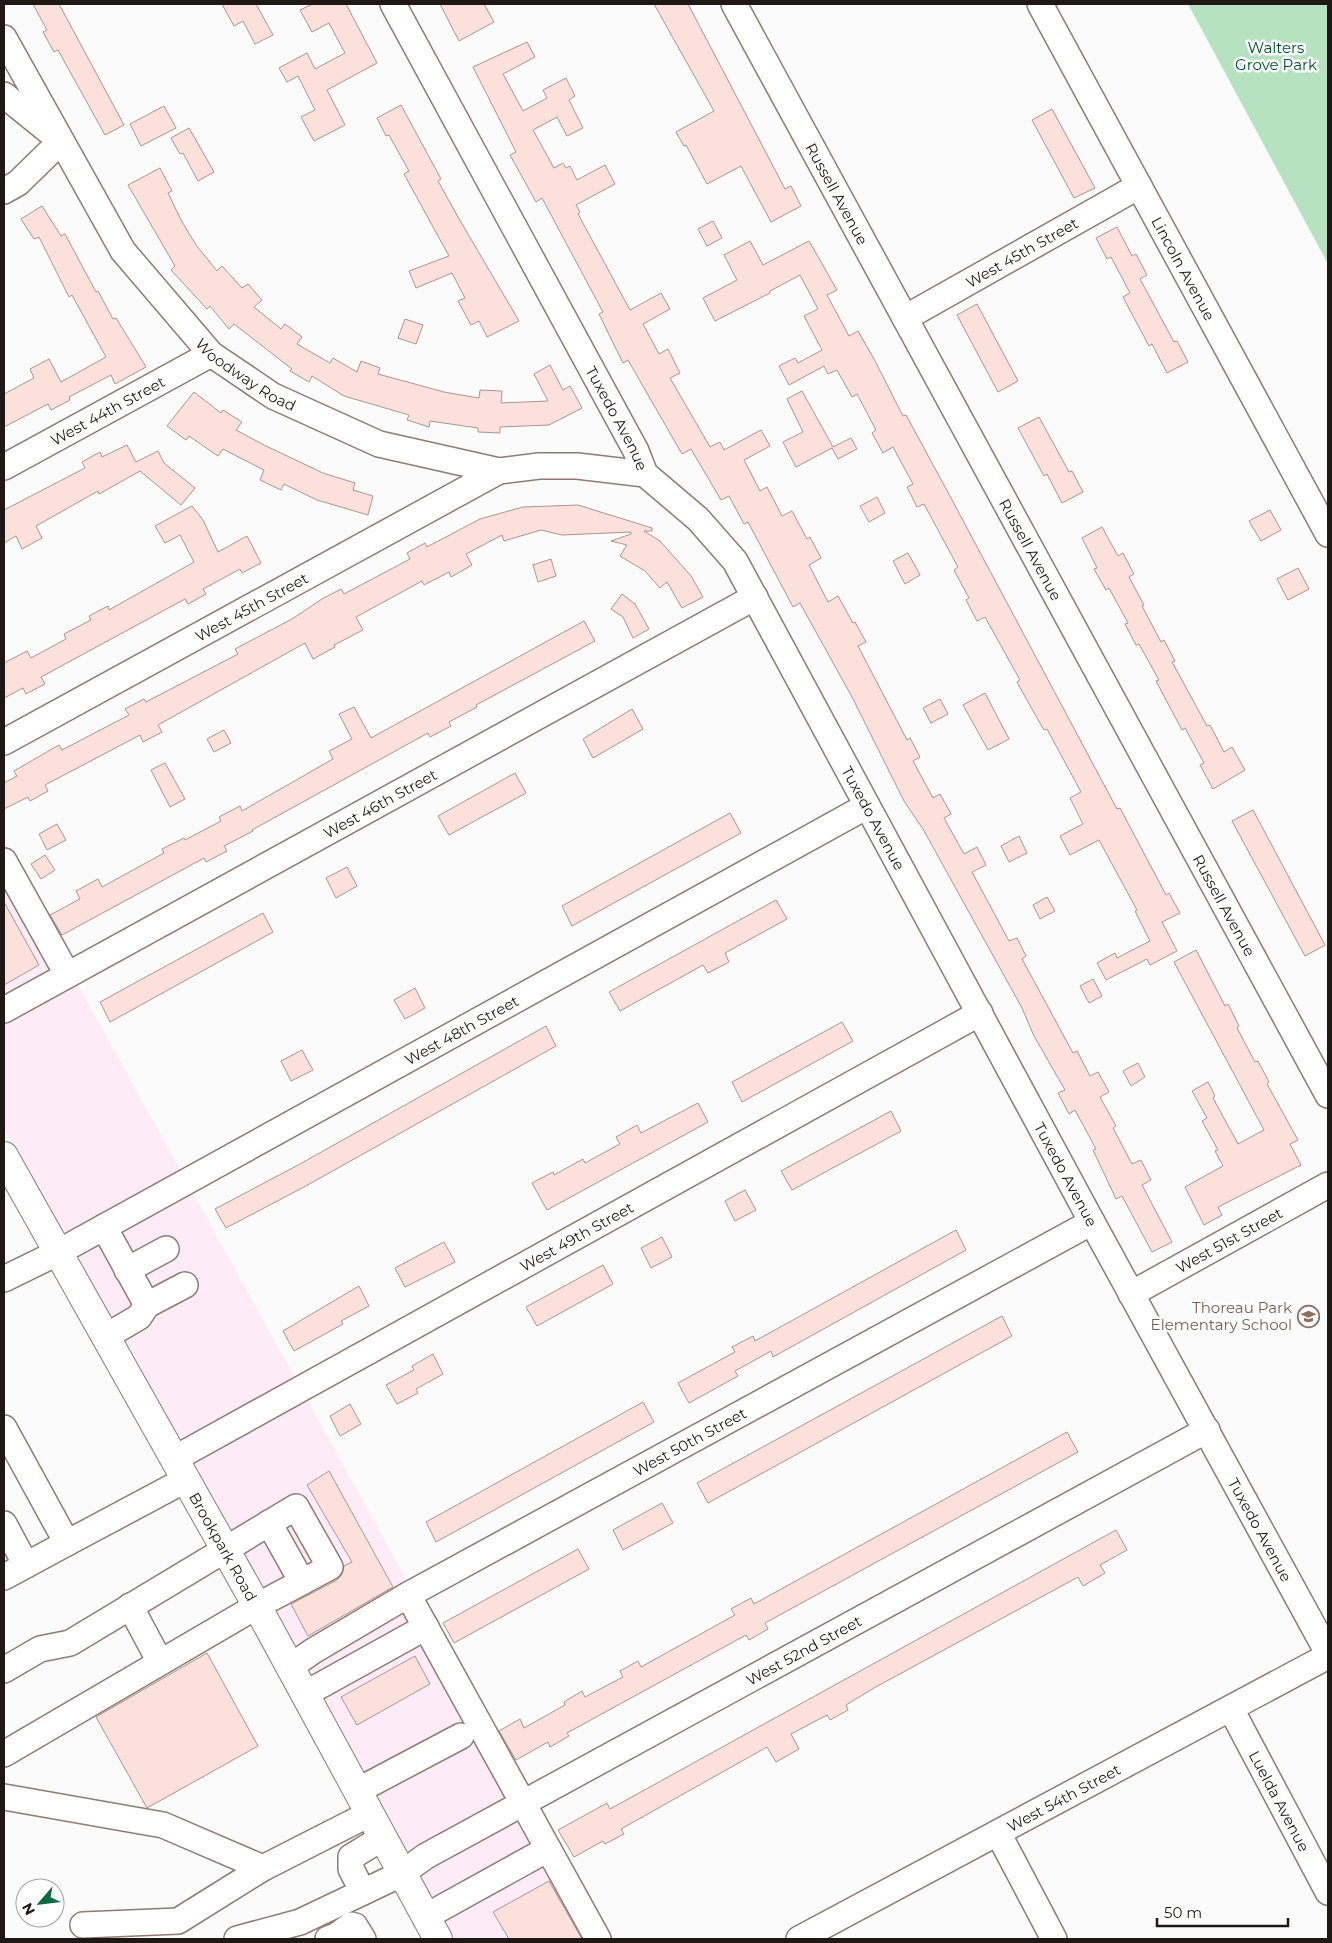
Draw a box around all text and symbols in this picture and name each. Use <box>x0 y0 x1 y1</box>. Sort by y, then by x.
park label: Walters Grove Park <box>1235 38 1317 74</box>
street label: Russell Avenue <box>802 139 873 248</box>
street label: West 45th Street <box>962 213 1081 291</box>
street label: Lincoln Avenue <box>1148 213 1220 324</box>
street label: Woodway Road <box>192 334 299 415</box>
street label: Tuxedo Avenue <box>582 363 652 473</box>
street label: West 44th Street <box>47 372 168 449</box>
street label: Russell Avenue <box>996 495 1066 604</box>
street label: West 45th Street <box>191 568 311 645</box>
street label: Tuxedo Avenue <box>838 763 910 873</box>
street label: West 46th Street <box>320 764 440 842</box>
street label: Russell Avenue <box>1189 851 1260 959</box>
street label: West 48th Street <box>401 991 522 1069</box>
street label: Tuxedo Avenue <box>1030 1119 1102 1230</box>
street label: West 49th Street <box>516 1197 637 1275</box>
street label: West 51st Street <box>1172 1203 1286 1277</box>
place label: Thoreau Park Elementary School <box>1151 1298 1292 1334</box>
school or university icon: Thoreau Park Elementary School <box>1296 1304 1320 1328</box>
street label: West 50th Street <box>630 1403 750 1480</box>
street label: Tuxedo Avenue <box>1224 1474 1297 1585</box>
street label: Brookpark Road <box>185 1489 262 1604</box>
street label: West 52nd Street <box>742 1611 865 1689</box>
street label: Luelda Avenue <box>1245 1747 1314 1855</box>
street label: West 54th Street <box>1003 1759 1124 1836</box>
north arrow <box>15 1878 65 1928</box>
scale bar <box>1157 1896 1288 1928</box>
text: N <box>18 1900 39 1918</box>
text: 50 m <box>1164 1903 1202 1922</box>

